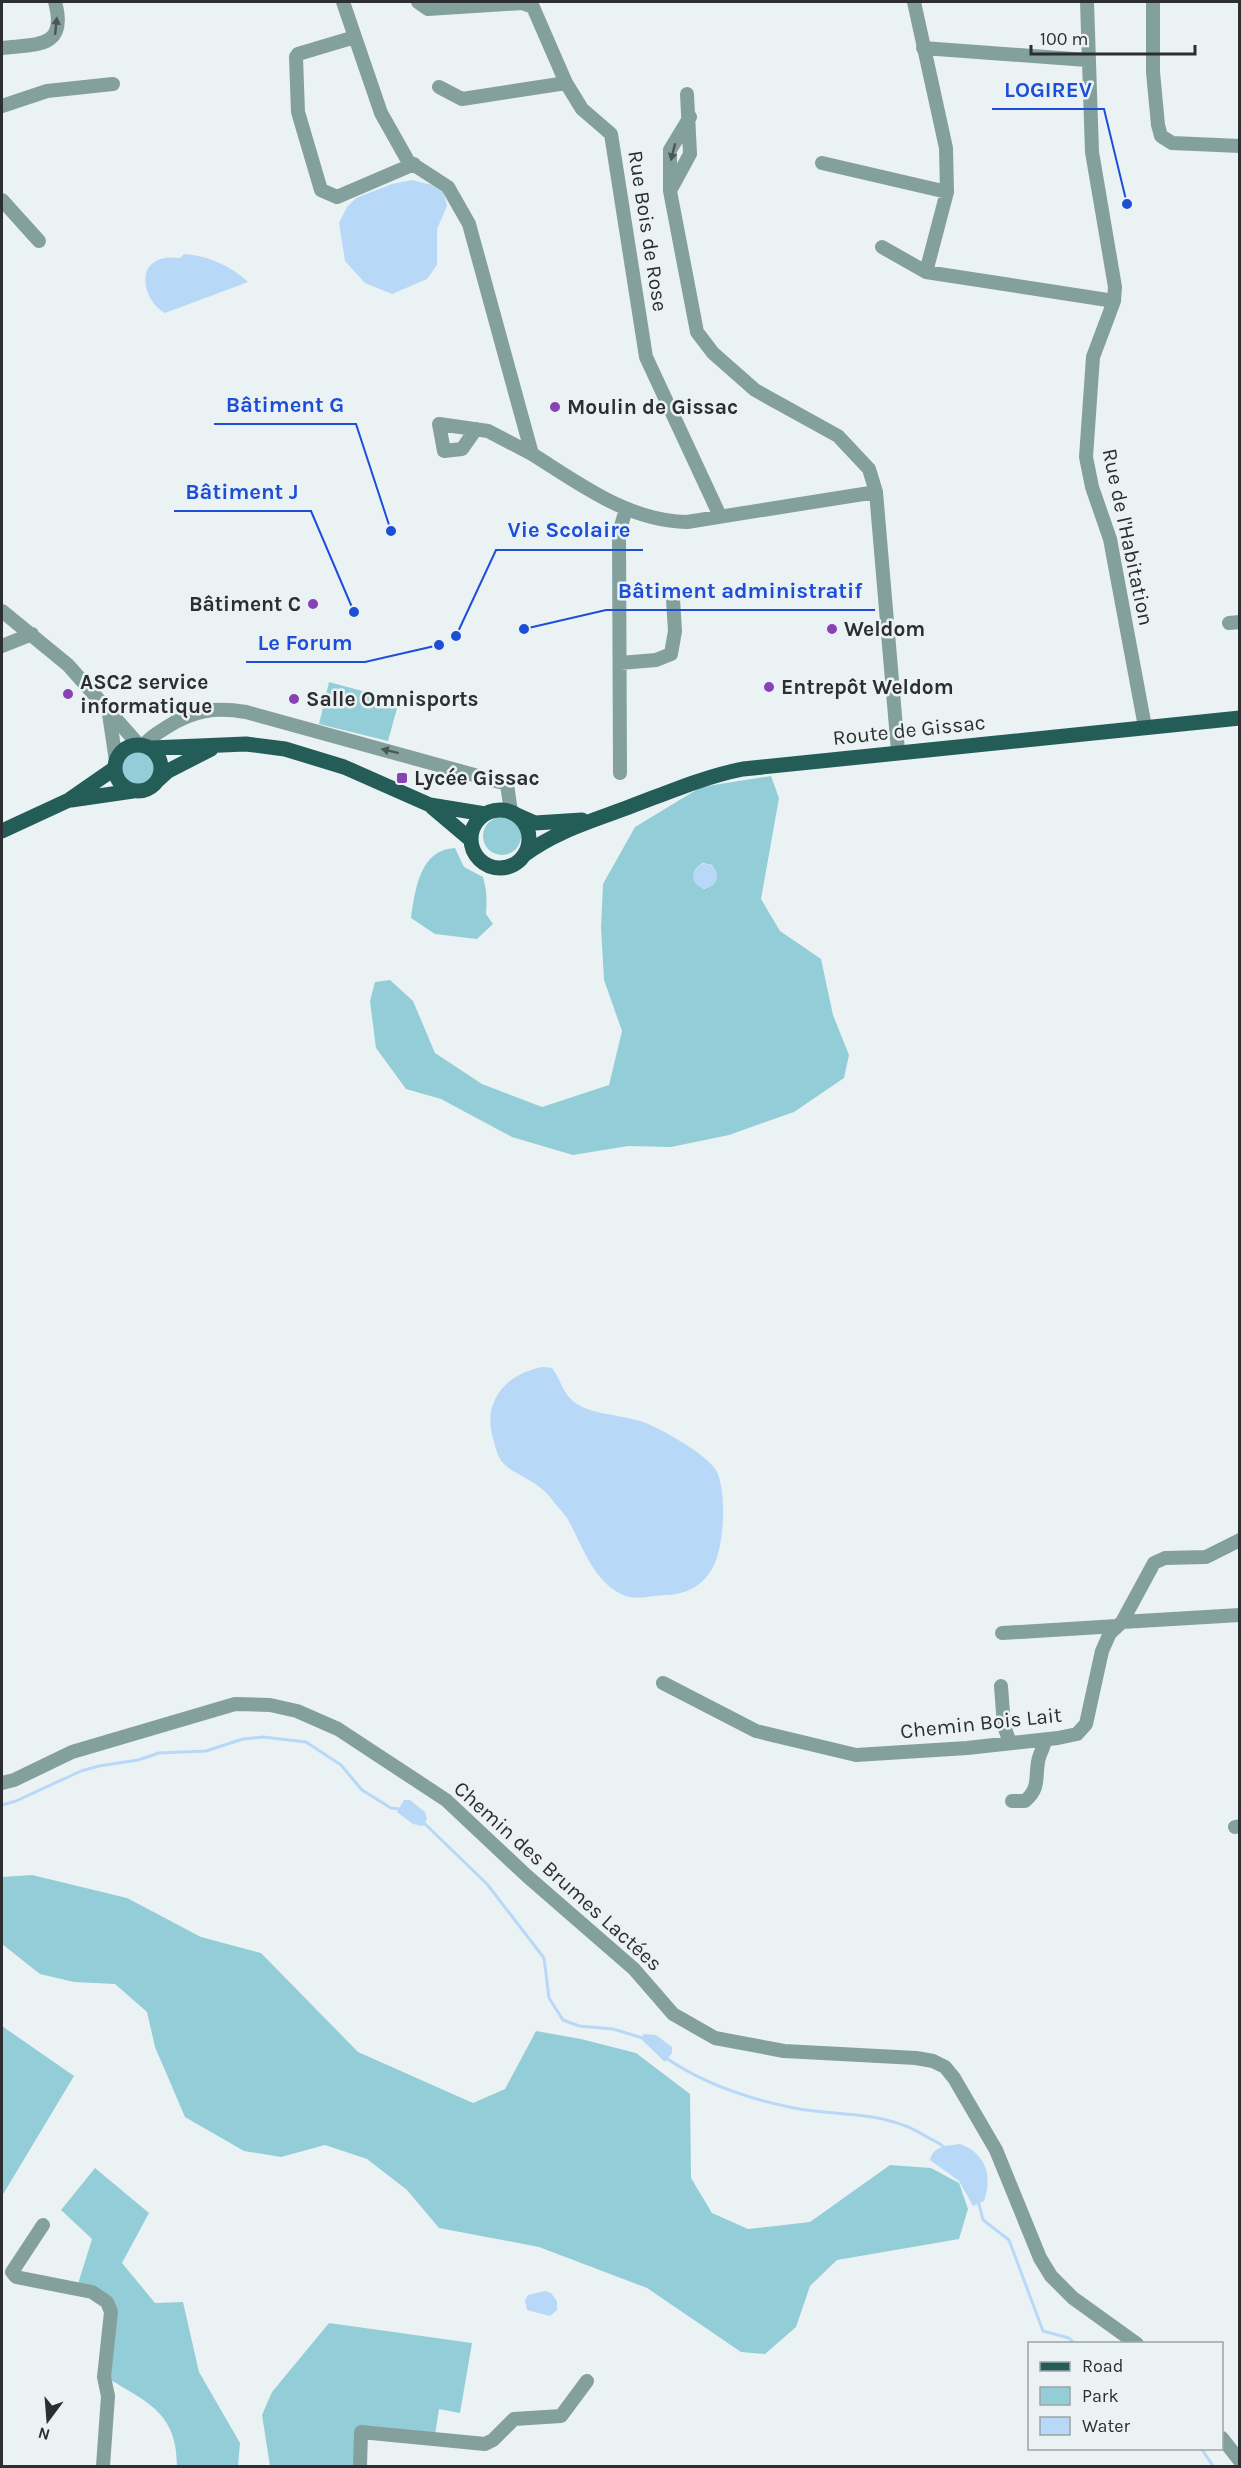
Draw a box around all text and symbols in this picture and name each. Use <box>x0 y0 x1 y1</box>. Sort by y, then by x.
one-way arrow <box>51 16 61 35</box>
scale bar <box>1031 18 1194 56</box>
text: 100 m <box>1040 28 1088 50</box>
callout: LOGIREV <box>992 69 1104 109</box>
text: LOGIREV <box>1004 77 1092 103</box>
one-way arrow <box>667 143 677 161</box>
street label: Rue Bois de Rose <box>623 149 673 313</box>
callout: Bâtiment G <box>214 384 356 424</box>
text: Bâtiment G <box>226 392 344 418</box>
place label: Moulin de Gissac <box>567 395 738 419</box>
marker: Moulin de Gissac <box>548 400 562 414</box>
street label: Rue de l'Habitation <box>1098 446 1158 628</box>
callout: Bâtiment J <box>174 471 311 511</box>
text: Bâtiment J <box>185 479 299 505</box>
callout: Vie Scolaire <box>496 510 643 550</box>
text: Vie Scolaire <box>508 517 630 543</box>
callout: Bâtiment administratif <box>606 570 875 610</box>
text: Bâtiment administratif <box>618 578 863 604</box>
place label: Bâtiment C <box>189 592 301 616</box>
marker: Bâtiment C <box>306 597 320 611</box>
place label: Weldom <box>844 617 925 641</box>
callout: Le Forum <box>246 622 365 662</box>
marker: Weldom <box>825 622 839 636</box>
text: Le Forum <box>257 630 353 656</box>
place label: ASC2 service informatique <box>80 670 212 719</box>
place label: Entrepôt Weldom <box>781 675 954 699</box>
marker: Entrepôt Weldom <box>762 680 776 694</box>
marker: ASC2 service informatique <box>61 687 75 701</box>
place label: Salle Omnisports <box>306 687 479 711</box>
marker: Salle Omnisports <box>287 692 301 706</box>
street label: Route de Gissac <box>832 710 986 750</box>
one-way arrow <box>381 746 400 756</box>
place label: Lycée Gissac <box>414 766 540 790</box>
marker: Lycée Gissac <box>395 771 409 785</box>
street label: Chemin Bois Lait <box>899 1703 1063 1743</box>
street label: Chemin des Brumes Lactées <box>449 1776 667 1976</box>
legend <box>1028 2342 1223 2450</box>
text: Road <box>1082 2355 1123 2377</box>
text: Park <box>1082 2385 1119 2407</box>
north arrow <box>18 2390 78 2450</box>
text: Water <box>1082 2415 1130 2437</box>
text: N <box>36 2423 52 2445</box>

